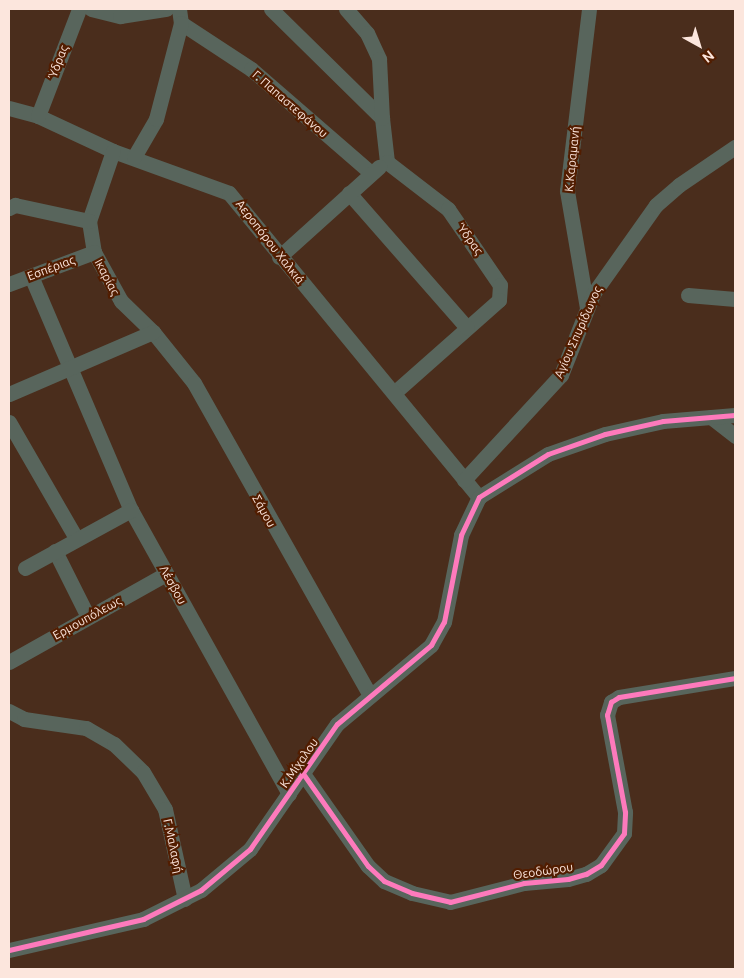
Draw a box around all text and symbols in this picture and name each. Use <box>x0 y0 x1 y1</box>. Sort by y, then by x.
north arrow <box>674 20 724 70</box>
street label: Ύδρας <box>45 43 71 81</box>
text: N <box>699 47 718 66</box>
street label: Γ. Παπαστεφάνου <box>249 67 331 141</box>
street label: Κ.Καραμανή <box>561 125 583 193</box>
street label: Αεροπόρου Χαλκιά <box>233 197 307 287</box>
street label: Ύδρας <box>454 221 486 257</box>
street label: Εσπέριας <box>25 252 77 284</box>
street label: Ικαρίας <box>91 256 123 298</box>
street label: Αγίου Σπυρίδωνος <box>551 284 605 380</box>
street label: Σάμου <box>249 492 279 530</box>
street label: Λέσβου <box>157 563 189 607</box>
street label: Ερμουπόλεως <box>50 593 124 643</box>
street label: Κ.Μίχαλου <box>277 735 321 791</box>
street label: Γ.Μαλαφή <box>160 818 186 874</box>
street label: Θεοδώρου <box>512 860 574 882</box>

